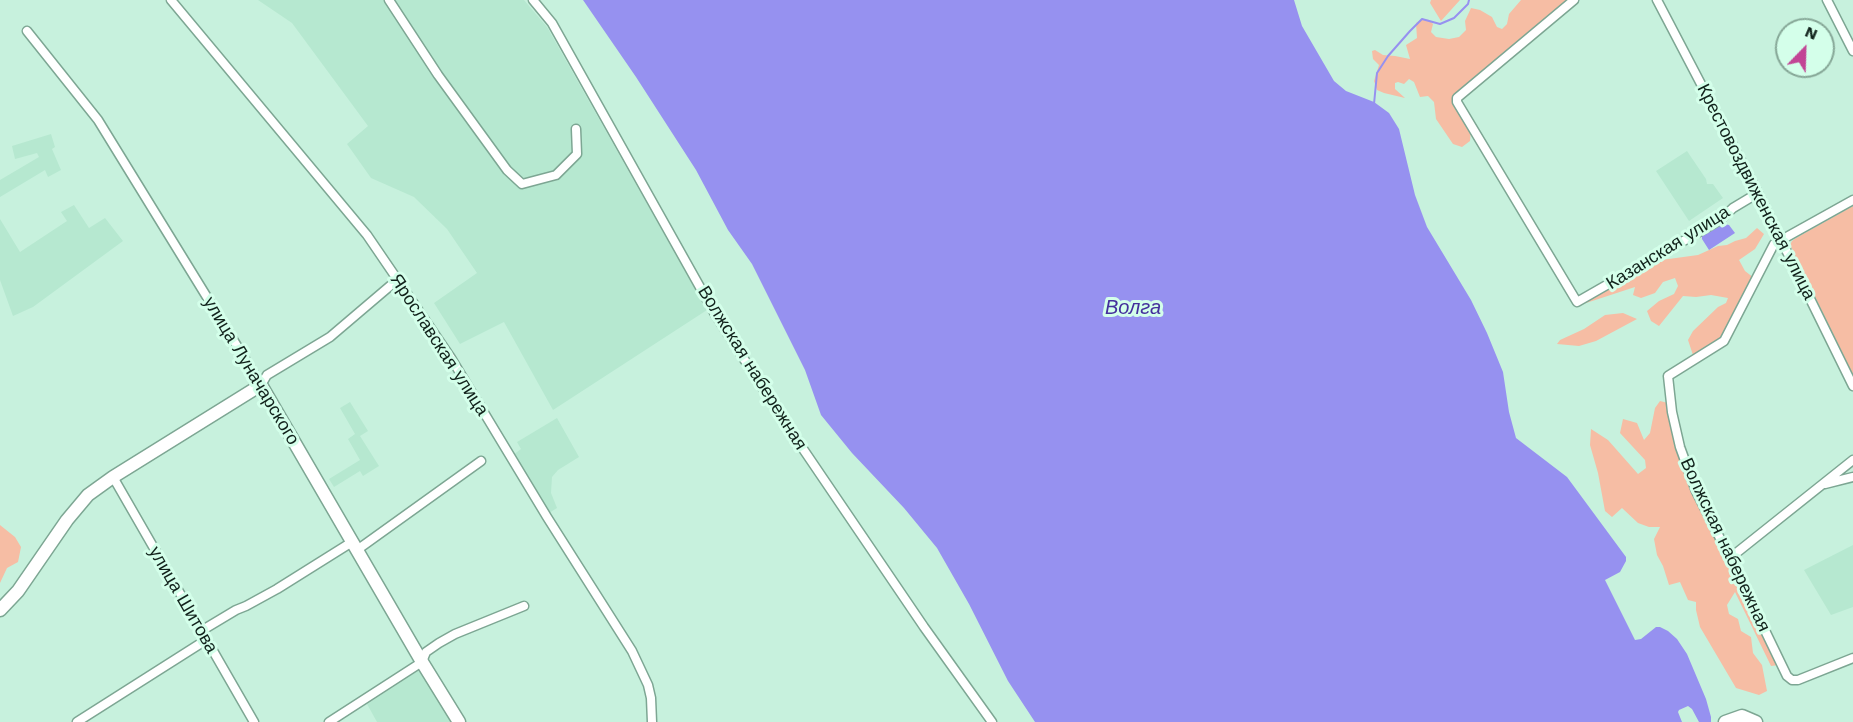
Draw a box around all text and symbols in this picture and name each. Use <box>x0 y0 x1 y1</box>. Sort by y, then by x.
north arrow <box>1775 18 1835 78</box>
text: N <box>1802 22 1821 44</box>
street label: Крестовоздвиженская улица <box>1692 80 1820 304</box>
street label: Казанская улица <box>1602 201 1734 295</box>
street label: Ярославская улица <box>385 270 493 420</box>
street label: Волжская набережная <box>693 282 811 454</box>
street label: улица Луначарского <box>198 293 304 449</box>
water label: Волга <box>1105 296 1161 320</box>
street label: Волжская набережная <box>1675 455 1775 635</box>
street label: улица Шитова <box>144 543 222 657</box>

